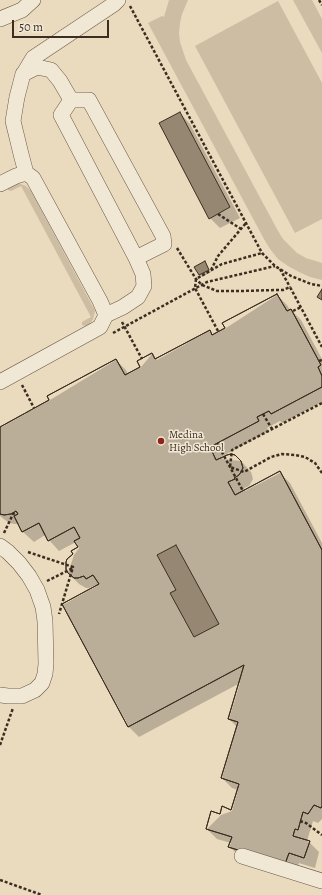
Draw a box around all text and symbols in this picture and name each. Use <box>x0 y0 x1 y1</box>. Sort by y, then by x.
scale bar <box>14 12 111 38</box>
text: 50 m <box>19 19 43 35</box>
place label: Medina High School <box>169 428 224 454</box>
marker: Medina High School <box>156 436 166 446</box>

